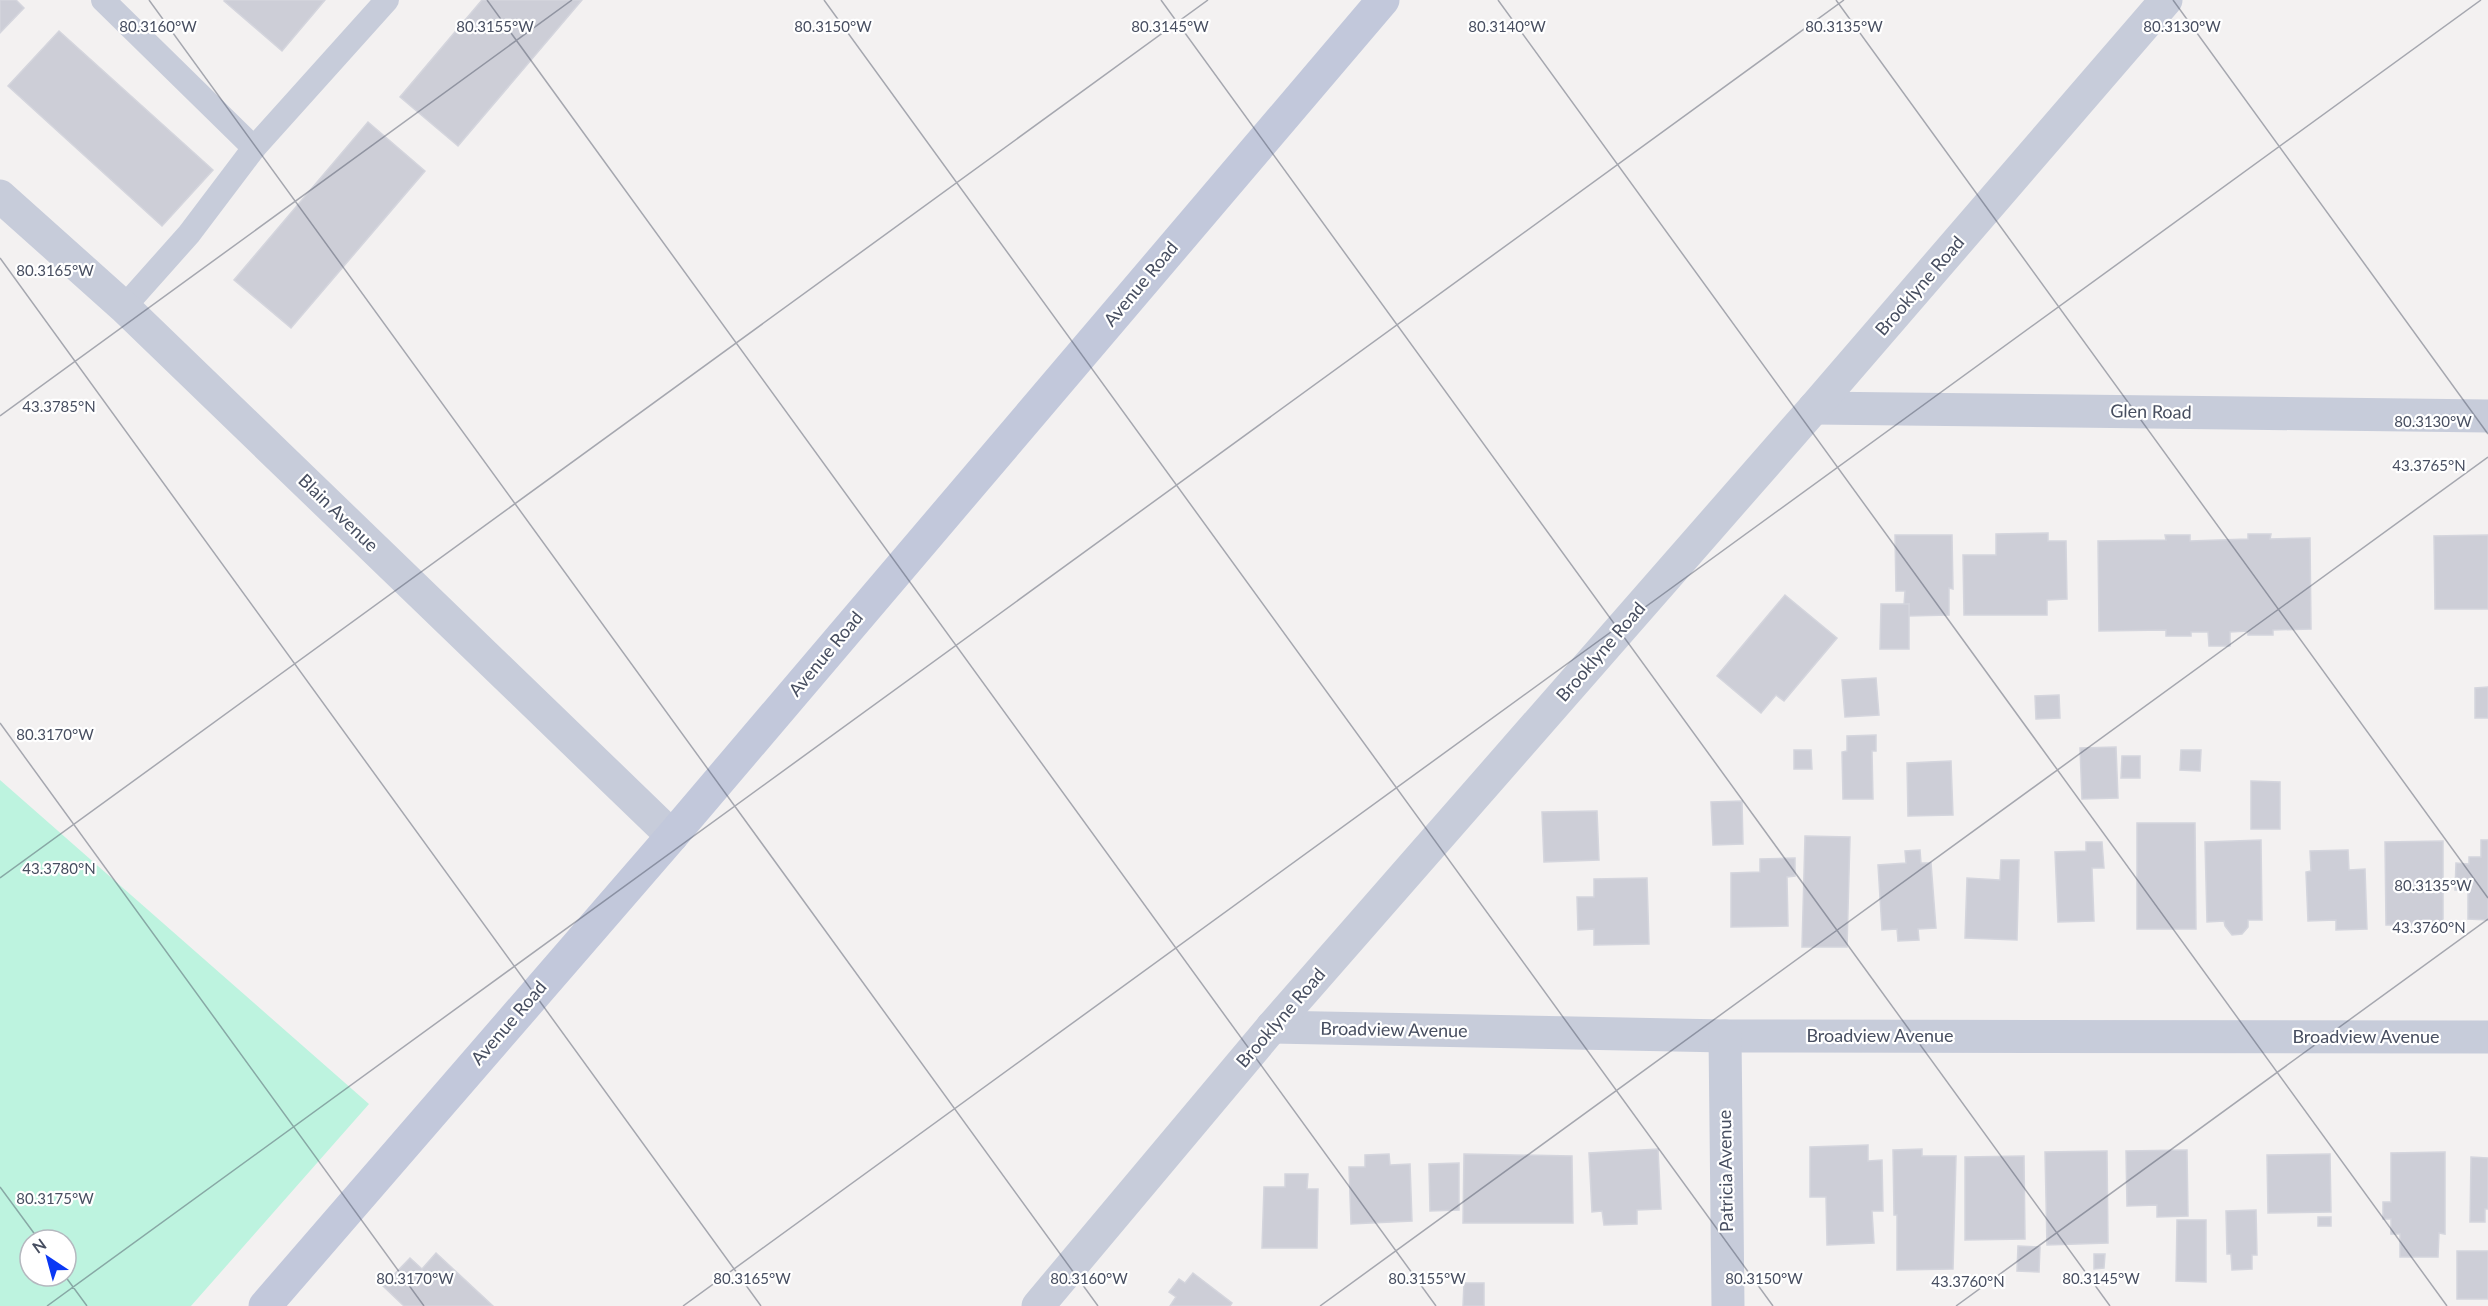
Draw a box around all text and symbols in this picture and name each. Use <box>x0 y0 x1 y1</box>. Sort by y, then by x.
text: 80.3160°W <box>119 17 197 35</box>
text: 80.3155°W <box>456 17 534 35</box>
text: 80.3150°W <box>794 17 872 35</box>
text: 80.3145°W <box>1131 17 1209 35</box>
text: 80.3140°W <box>1468 17 1546 35</box>
text: 80.3135°W <box>1805 17 1883 35</box>
text: 80.3130°W <box>2143 17 2221 35</box>
street label: Brooklyne Road <box>1870 231 1968 340</box>
street label: Avenue Road <box>1098 236 1182 330</box>
text: 80.3165°W <box>16 261 94 279</box>
text: 43.3785°N <box>22 397 96 415</box>
street label: Glen Road <box>2110 399 2192 423</box>
text: 80.3130°W <box>2394 412 2472 430</box>
text: 43.3765°N <box>2392 456 2466 474</box>
street label: Blain Avenue <box>294 469 383 556</box>
street label: Brooklyne Road <box>1551 597 1649 706</box>
street label: Avenue Road <box>783 606 867 700</box>
text: 80.3170°W <box>16 725 94 743</box>
text: 43.3780°N <box>22 859 96 877</box>
text: 80.3135°W <box>2394 876 2472 894</box>
text: 43.3760°N <box>2392 918 2466 936</box>
street label: Brooklyne Road <box>1231 963 1329 1072</box>
street label: Avenue Road <box>466 976 551 1069</box>
street label: Broadview Avenue <box>1320 1017 1468 1041</box>
street label: Broadview Avenue <box>1806 1024 1954 1046</box>
street label: Broadview Avenue <box>2292 1025 2440 1047</box>
street label: Patricia Avenue <box>1713 1110 1737 1232</box>
text: 80.3175°W <box>16 1189 94 1207</box>
north arrow <box>18 1228 78 1288</box>
text: N <box>28 1234 49 1257</box>
text: 80.3170°W <box>376 1269 454 1287</box>
text: 80.3165°W <box>713 1269 791 1287</box>
text: 80.3160°W <box>1050 1269 1128 1287</box>
text: 80.3155°W <box>1388 1269 1466 1287</box>
text: 80.3150°W <box>1725 1269 1803 1287</box>
text: 80.3145°W <box>2062 1269 2140 1287</box>
text: 43.3760°N <box>1931 1272 2005 1290</box>

